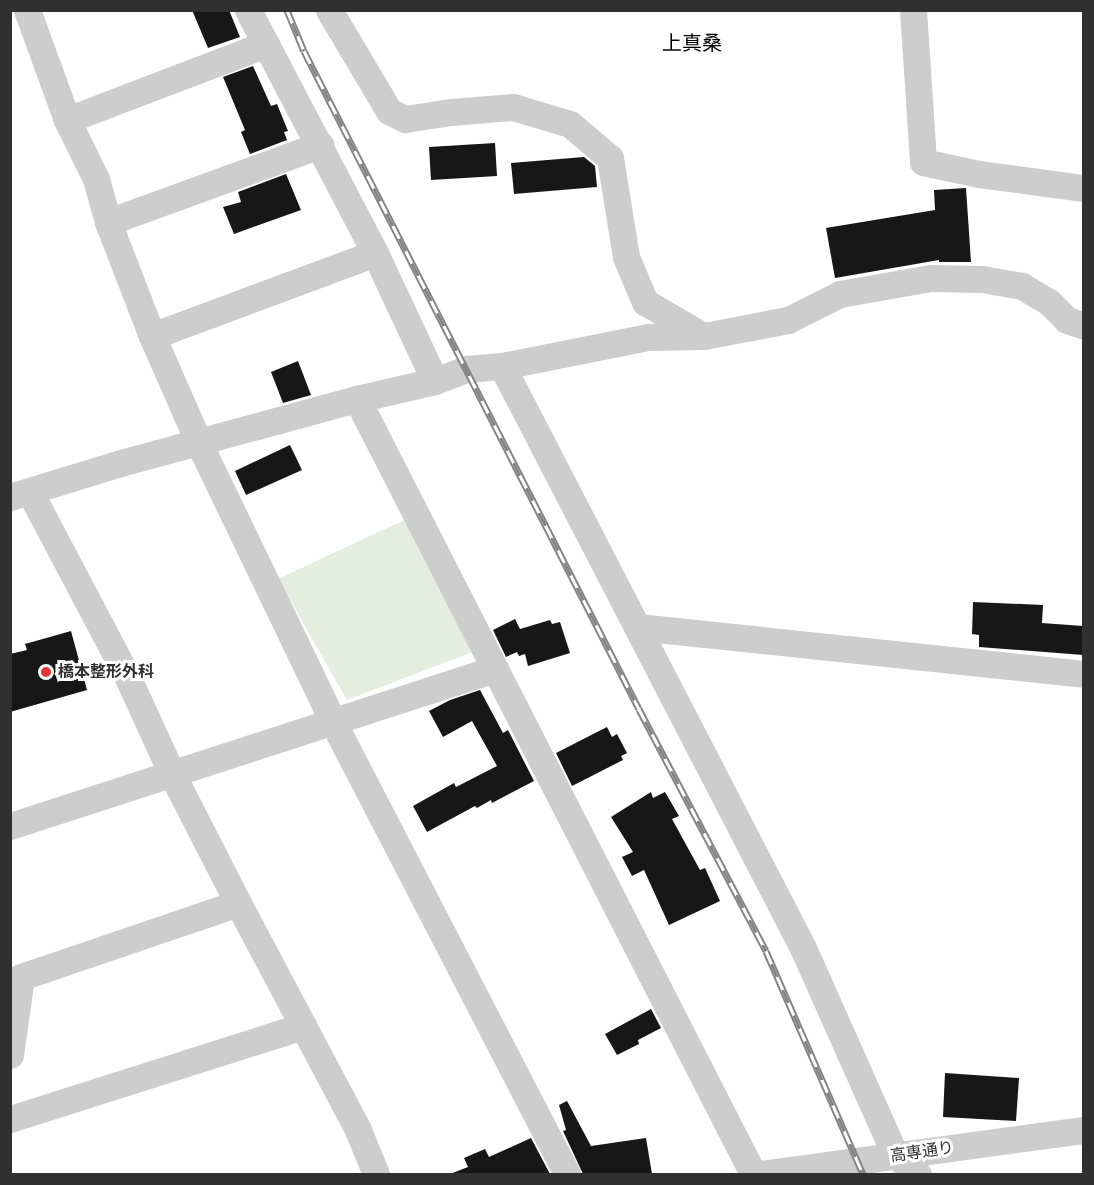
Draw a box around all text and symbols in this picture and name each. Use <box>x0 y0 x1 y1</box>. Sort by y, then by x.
district label: 上真桑 <box>662 31 722 55</box>
place label: 橋本整形外科 <box>58 662 154 682</box>
marker: 橋本整形外科 <box>39 665 53 679</box>
street label: 高専通り <box>889 1138 955 1166</box>

